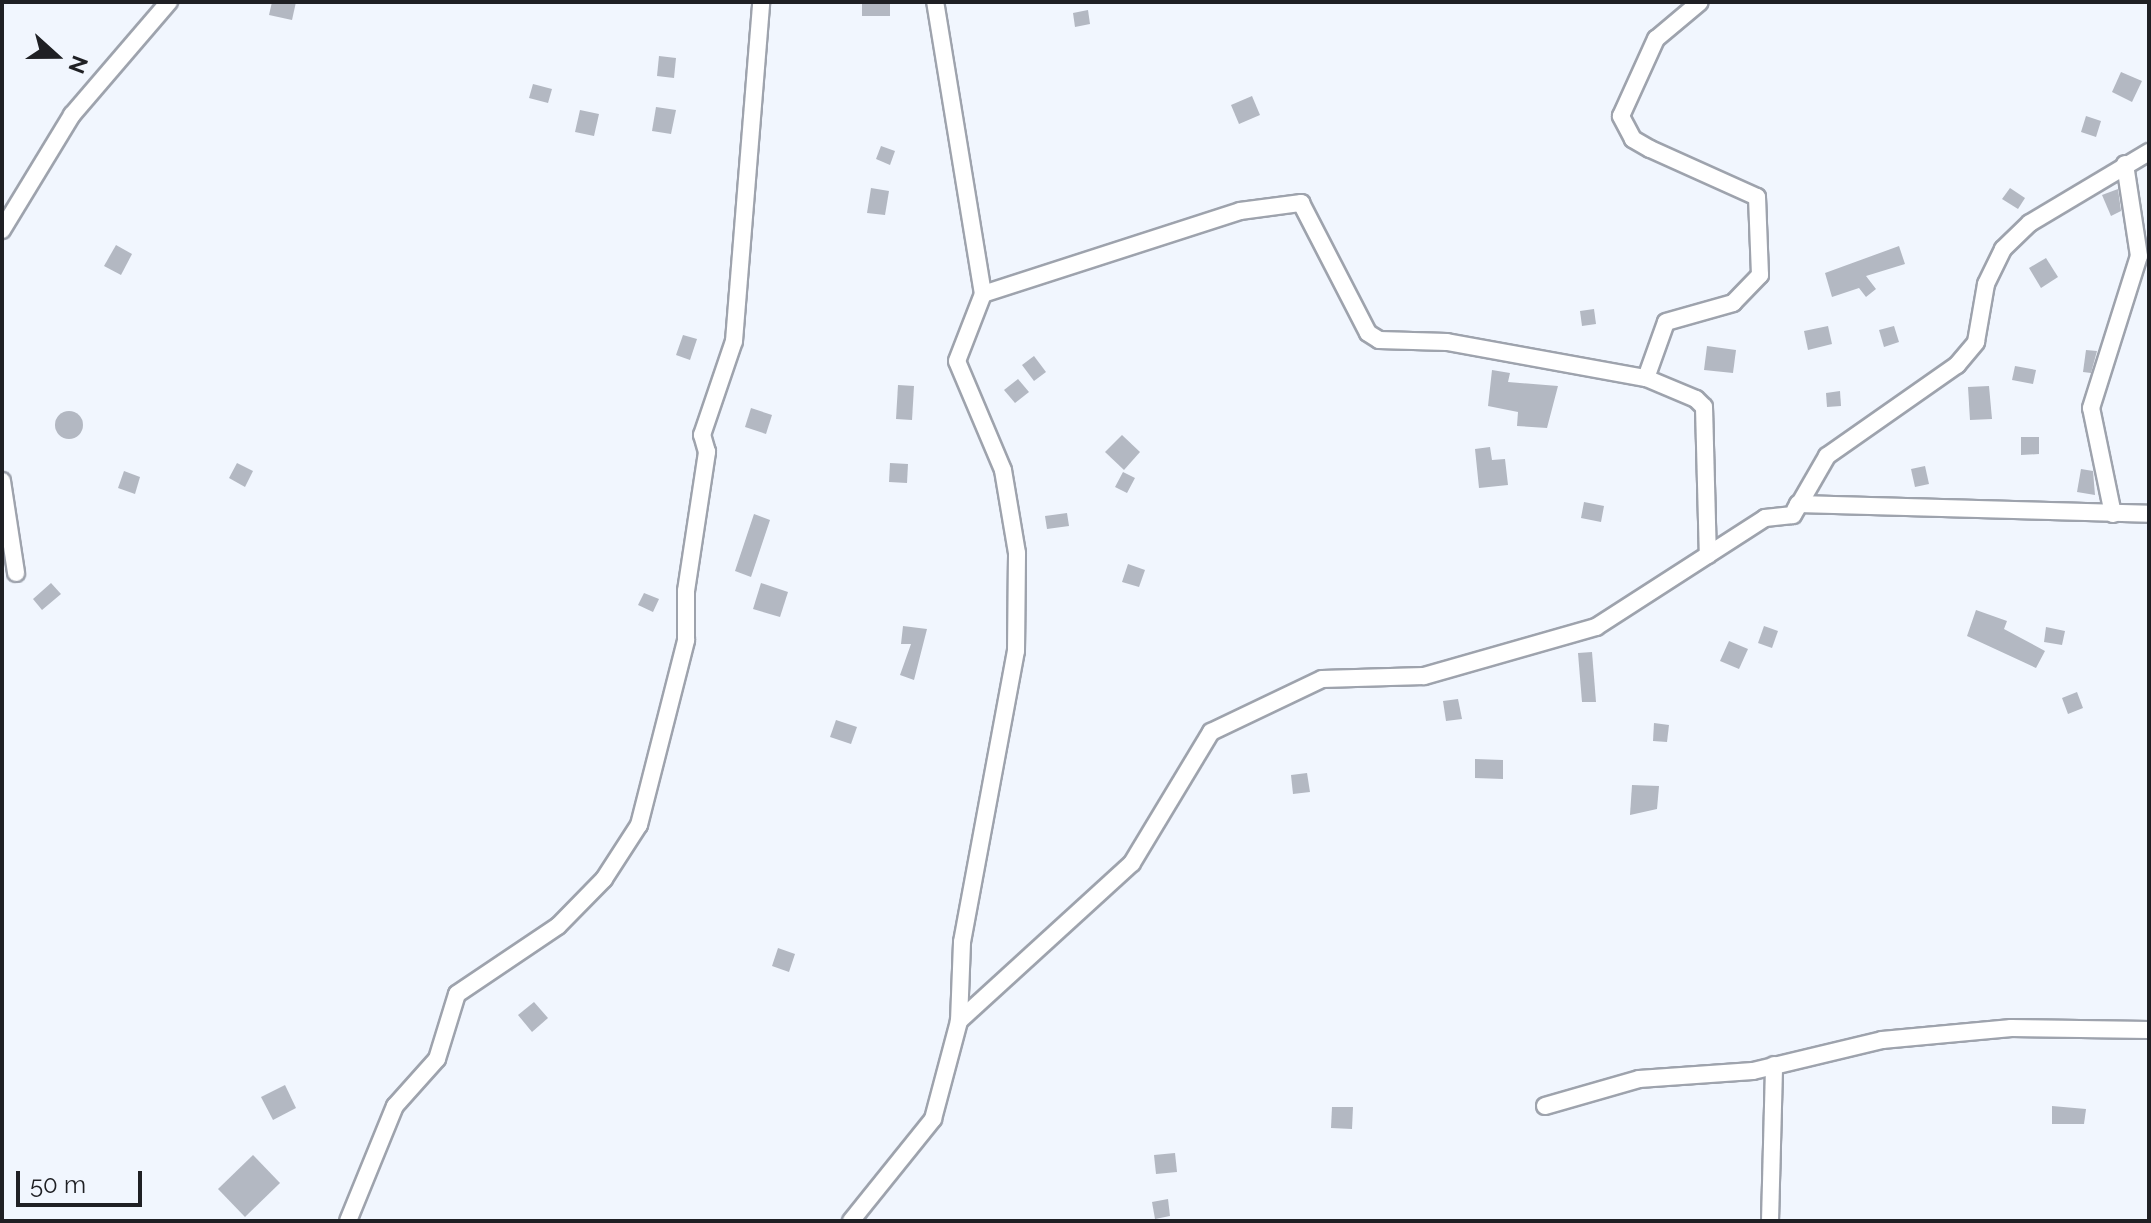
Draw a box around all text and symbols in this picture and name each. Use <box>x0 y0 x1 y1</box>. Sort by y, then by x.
north arrow <box>16 16 96 96</box>
text: N <box>63 52 94 77</box>
scale bar <box>20 1155 146 1205</box>
text: 50 m <box>30 1170 86 1199</box>

